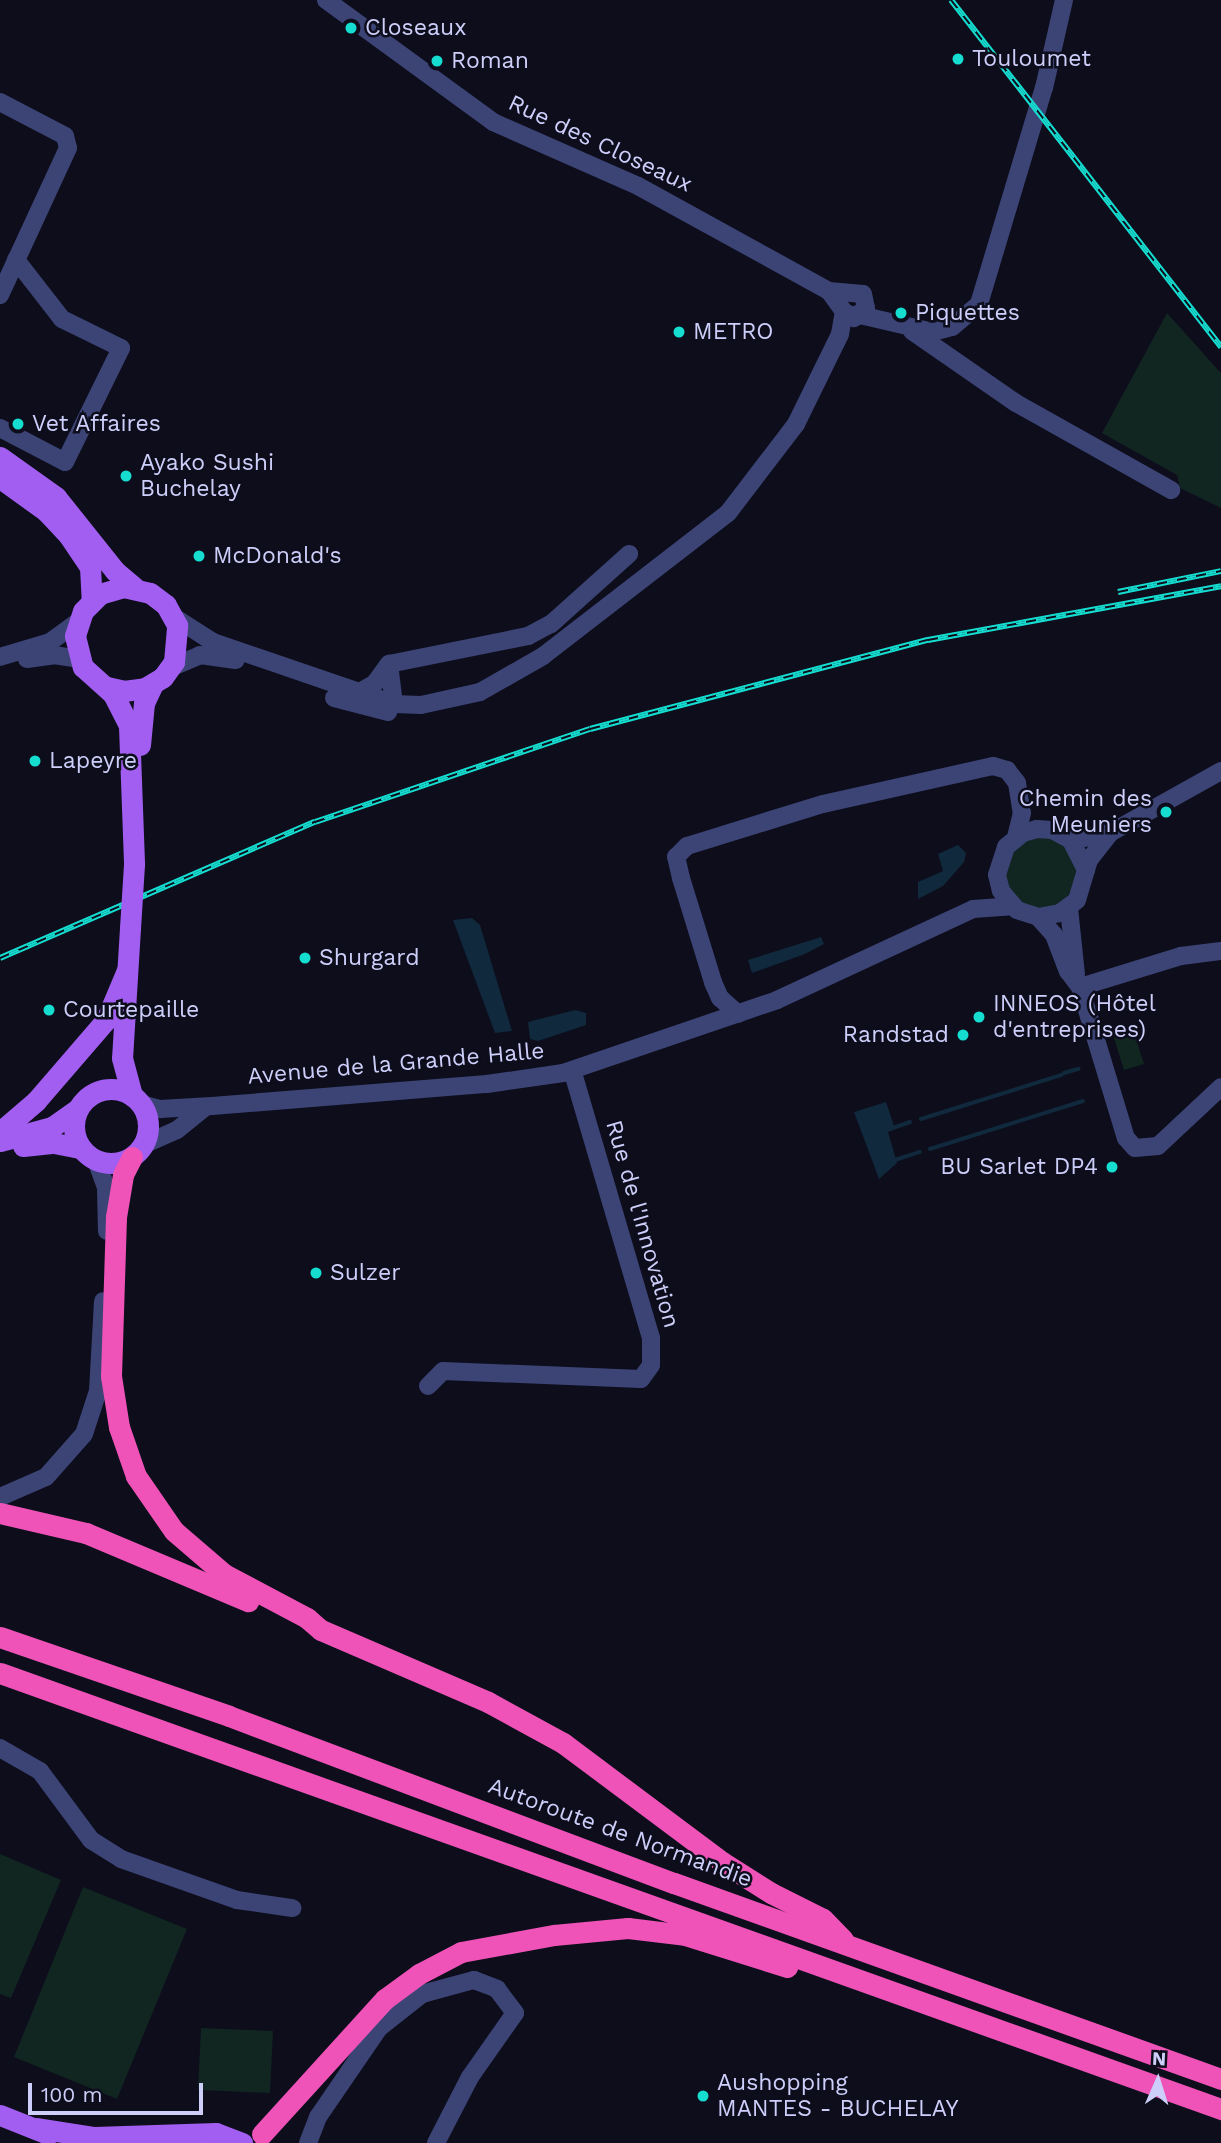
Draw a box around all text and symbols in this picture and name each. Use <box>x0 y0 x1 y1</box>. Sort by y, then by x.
place label: Closeaux <box>365 14 466 42</box>
marker: Closeaux <box>343 20 359 36</box>
place label: Touloumet <box>972 45 1091 73</box>
place label: Roman <box>451 47 529 75</box>
marker: Touloumet <box>950 51 966 67</box>
marker: Roman <box>429 53 445 69</box>
street label: Rue des Closeaux <box>504 89 696 199</box>
place label: Piquettes <box>915 299 1020 327</box>
marker: Piquettes <box>893 305 909 321</box>
place label: METRO <box>693 318 774 346</box>
marker: METRO <box>671 324 687 340</box>
place label: Vet Affaires <box>32 410 162 438</box>
marker: Vet Affaires <box>10 416 26 432</box>
place label: Ayako Sushi Buchelay <box>140 449 274 503</box>
marker: Ayako Sushi Buchelay <box>118 468 134 484</box>
place label: McDonald's <box>213 542 342 570</box>
marker: McDonald's <box>191 548 207 564</box>
place label: Lapeyre <box>49 747 137 775</box>
marker: Lapeyre <box>27 753 43 769</box>
place label: Chemin des Meuniers <box>1019 785 1152 839</box>
marker: Chemin des Meuniers <box>1158 804 1174 820</box>
place label: Shurgard <box>319 944 420 972</box>
marker: Shurgard <box>297 950 313 966</box>
place label: INNEOS (Hôtel d'entreprises) <box>993 990 1156 1044</box>
place label: Courtepaille <box>63 996 199 1024</box>
marker: Courtepaille <box>41 1002 57 1018</box>
marker: INNEOS (Hôtel d'entreprises) <box>971 1009 987 1025</box>
place label: Randstad <box>843 1021 949 1049</box>
marker: Randstad <box>955 1027 971 1043</box>
street label: Avenue de la Grande Halle <box>246 1037 546 1091</box>
street label: Rue de l'Innovation <box>599 1117 685 1331</box>
place label: BU Sarlet DP4 <box>940 1153 1098 1181</box>
marker: BU Sarlet DP4 <box>1104 1159 1120 1175</box>
place label: Sulzer <box>330 1259 401 1287</box>
marker: Sulzer <box>308 1265 324 1281</box>
street label: Autoroute de Normandie <box>484 1772 756 1894</box>
north arrow <box>1123 2045 1193 2115</box>
text: N <box>1151 2047 1167 2070</box>
place label: Aushopping MANTES - BUCHELAY <box>717 2069 959 2123</box>
scale bar <box>32 2070 206 2114</box>
text: 100 m <box>41 2082 103 2107</box>
marker: Aushopping MANTES - BUCHELAY <box>695 2088 711 2104</box>

